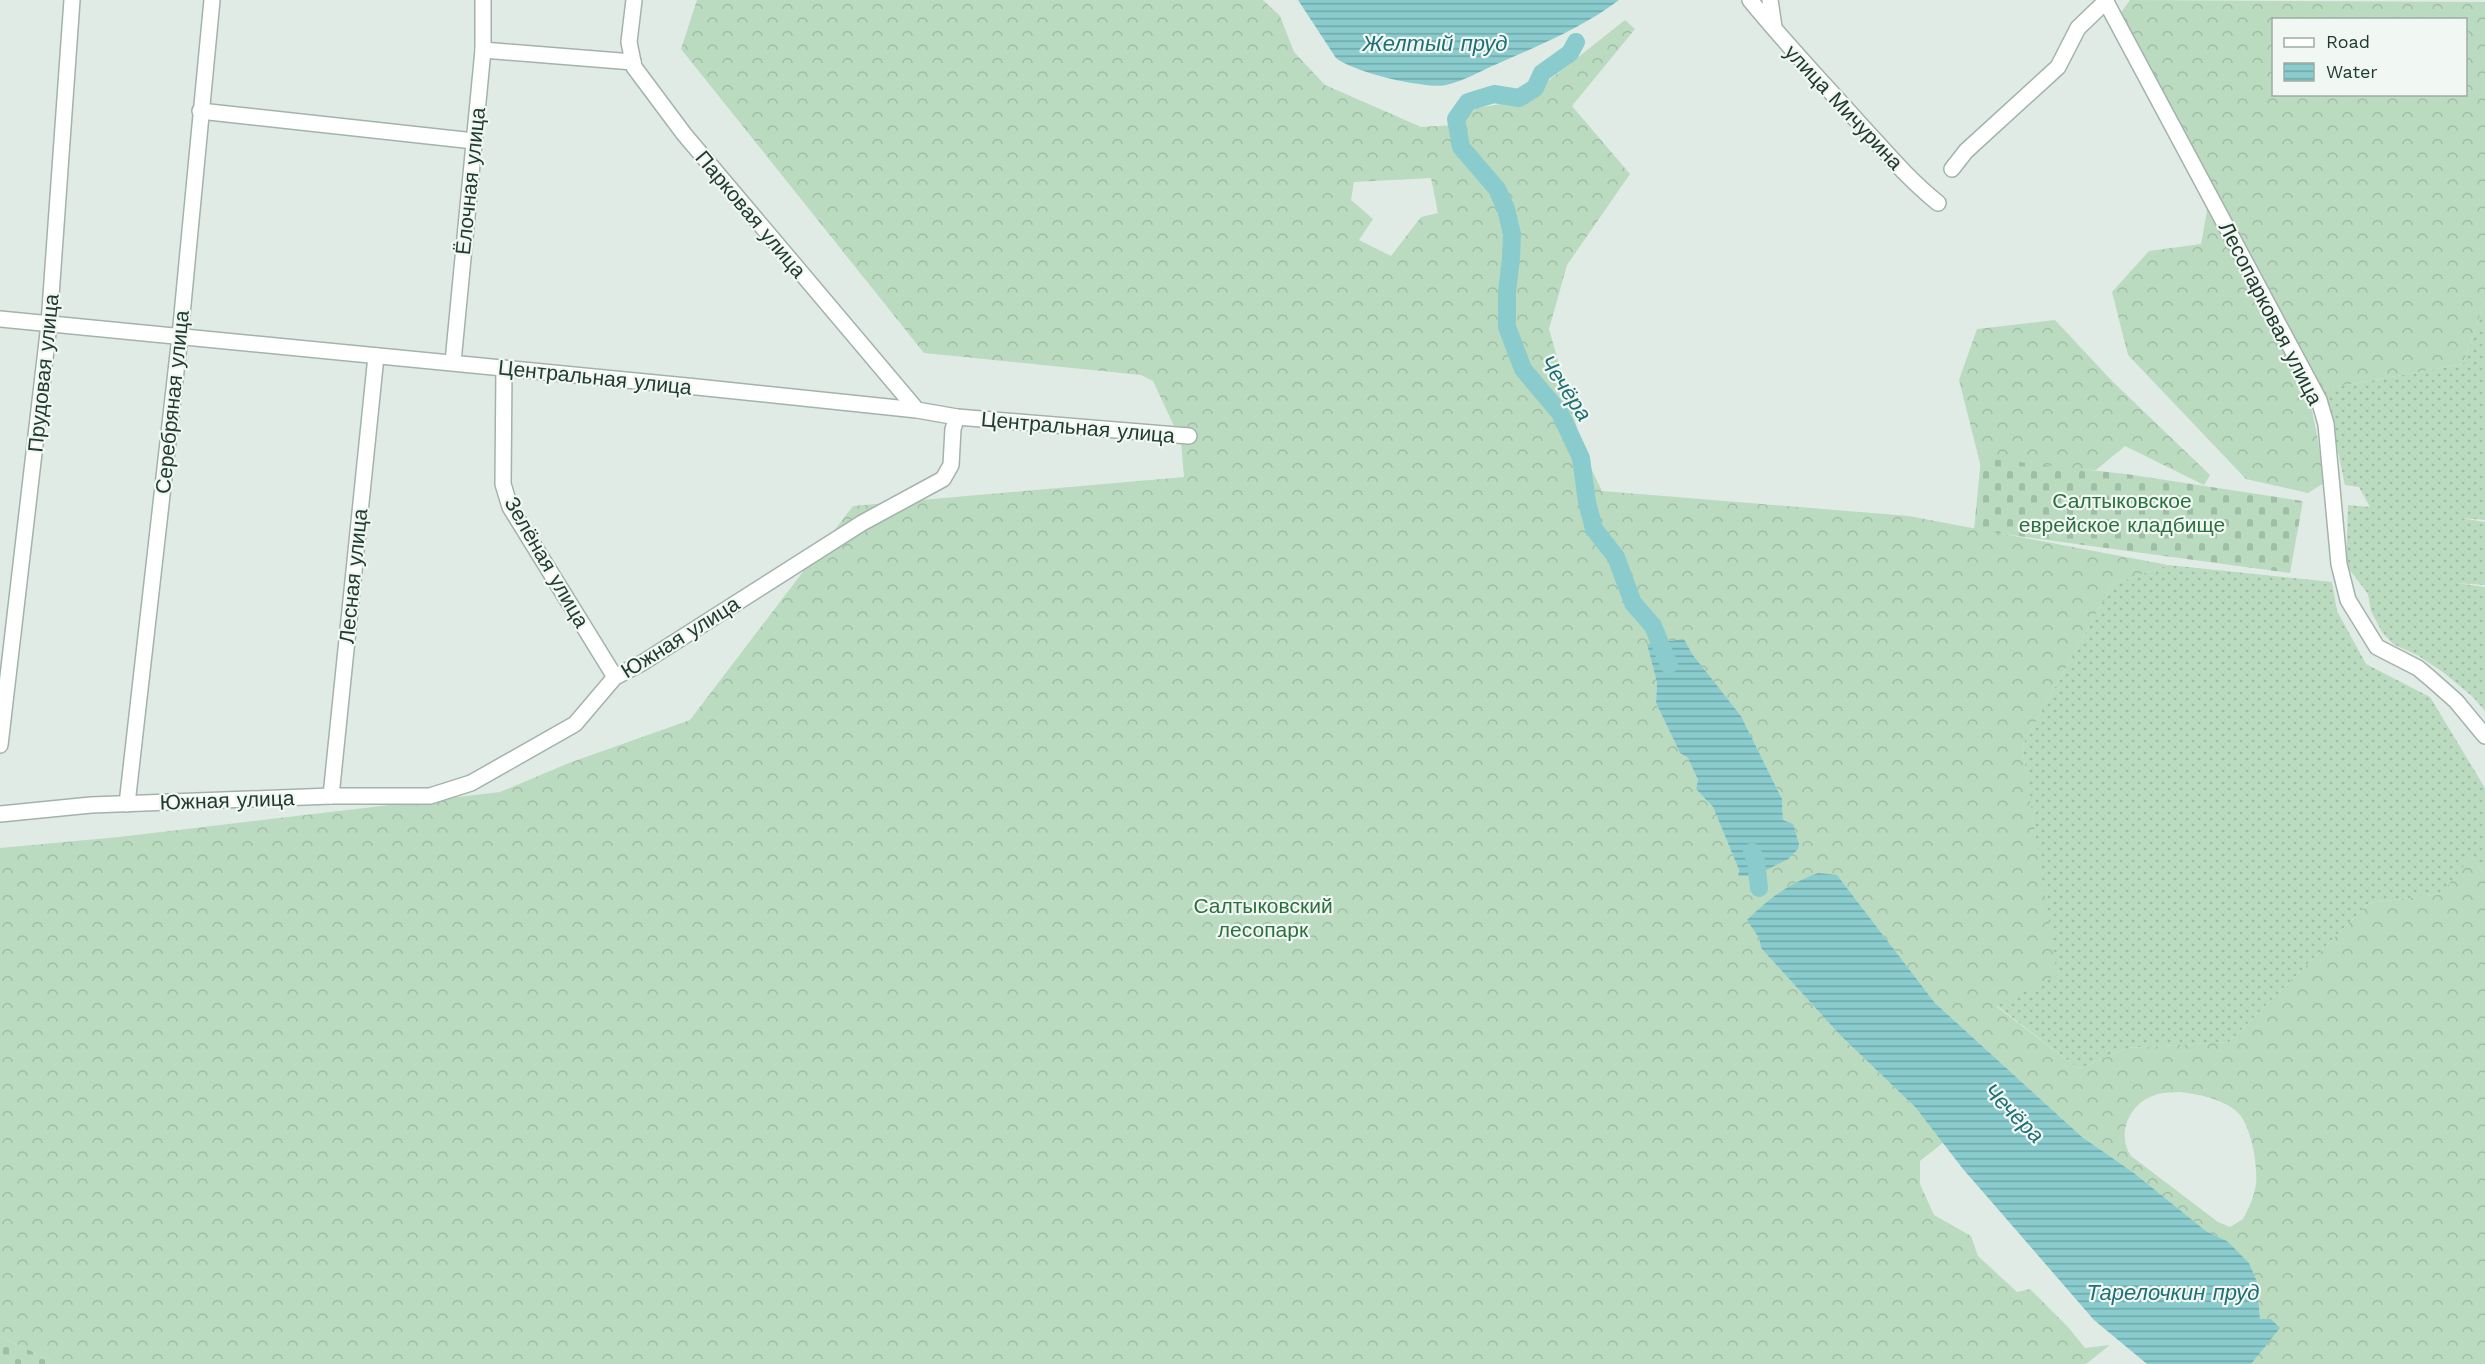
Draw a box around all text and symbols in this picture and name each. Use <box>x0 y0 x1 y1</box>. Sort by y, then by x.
legend <box>2272 18 2467 96</box>
water label: Желтый пруд <box>1362 31 1508 56</box>
text: Road <box>2326 31 2370 52</box>
street label: улица Мичурина <box>1780 39 1909 175</box>
text: Water <box>2326 61 2378 82</box>
street label: Ёлочная улица <box>450 106 490 256</box>
street label: Парковая улица <box>691 145 812 283</box>
street label: Лесопарковая улица <box>2214 217 2328 409</box>
street label: Прудовая улица <box>22 292 64 453</box>
street label: Серебряная улица <box>150 309 194 495</box>
water label: Чечёра <box>1535 350 1597 426</box>
street label: Центральная улица <box>497 354 693 400</box>
street label: Центральная улица <box>980 406 1176 448</box>
park label: Салтыковское еврейское кладбище <box>2019 488 2225 537</box>
street label: Зелёная улица <box>499 492 595 632</box>
street label: Лесная улица <box>333 507 373 645</box>
street label: Южная улица <box>616 591 744 683</box>
street label: Южная улица <box>159 785 295 815</box>
park label: Салтыковский лесопарк <box>1193 893 1333 942</box>
water label: Чечёра <box>1979 1078 2049 1148</box>
water label: Тарелочкин пруд <box>2087 1280 2259 1305</box>

